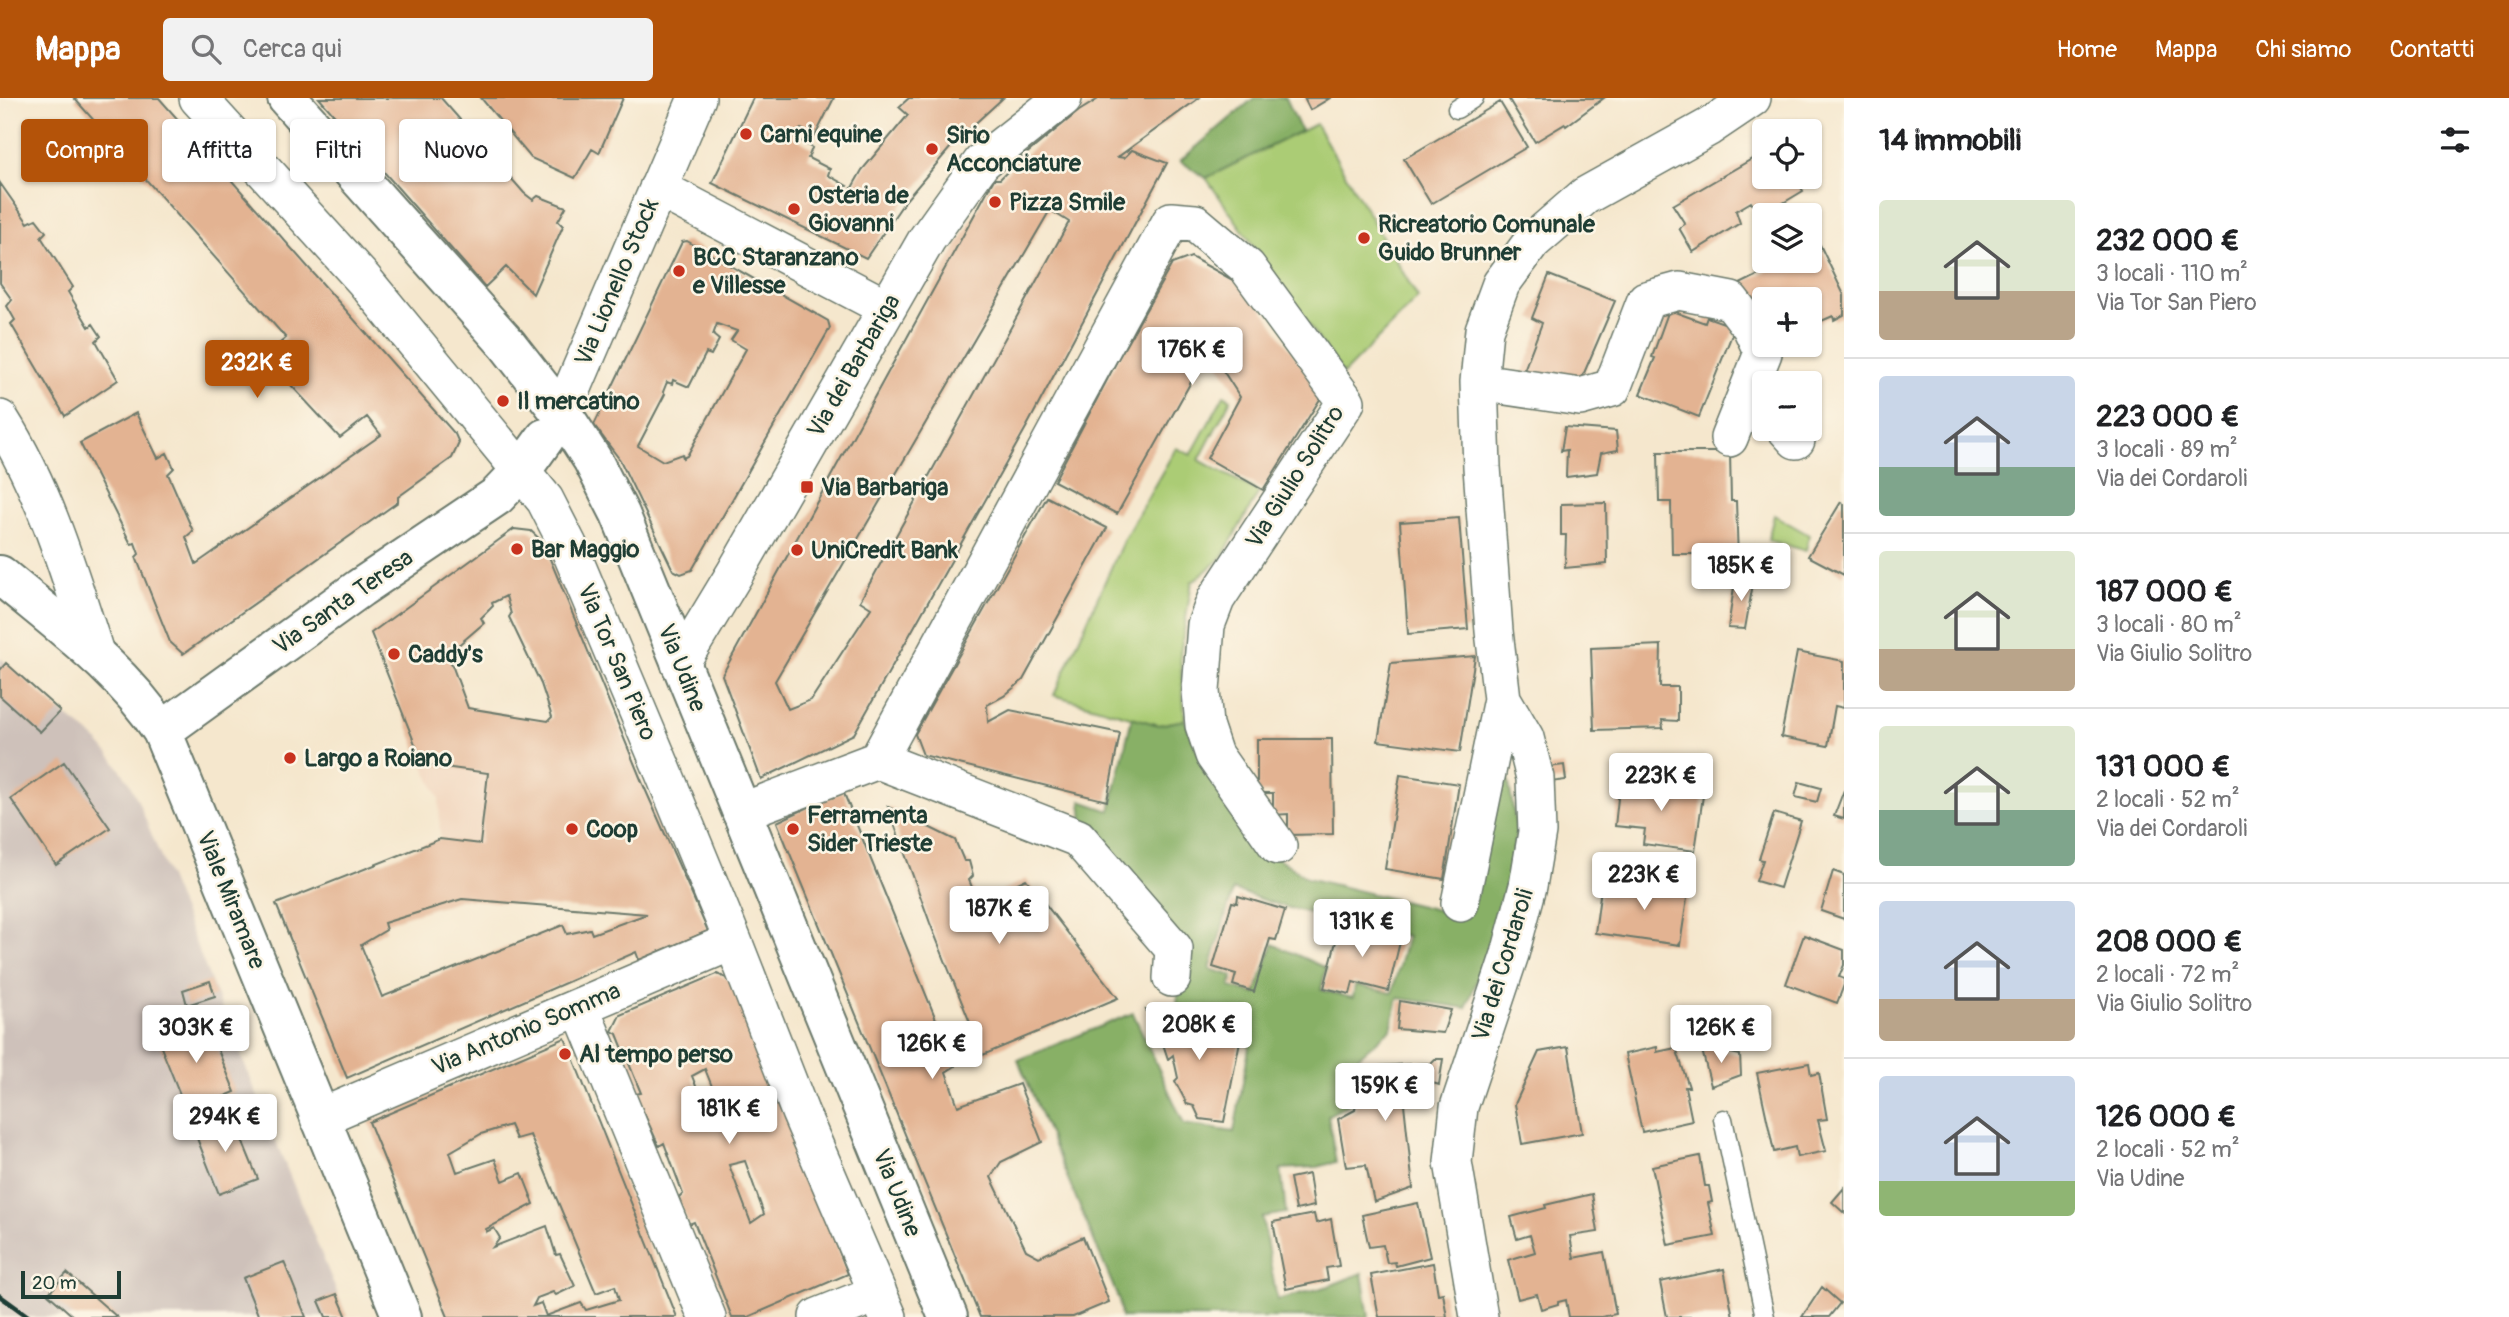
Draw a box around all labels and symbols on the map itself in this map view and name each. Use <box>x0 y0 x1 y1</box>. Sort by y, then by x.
place label: Carni equine <box>760 120 883 149</box>
place label: Sirio Acconciature <box>946 121 1082 178</box>
marker: Carni equine <box>738 126 754 142</box>
marker: Sirio Acconciature <box>924 141 940 157</box>
place label: Osteria de Giovanni <box>808 181 910 238</box>
place label: Pizza Smile <box>1009 188 1126 217</box>
street label: Via Lionello Stock <box>569 194 665 370</box>
marker: Pizza Smile <box>987 194 1003 210</box>
marker: Osteria de Giovanni <box>786 201 802 217</box>
place label: Ricreatorio Comunale Guido Brunner <box>1378 210 1596 267</box>
marker: Ricreatorio Comunale Guido Brunner <box>1356 230 1372 246</box>
place label: BCC Staranzano e Villesse <box>692 243 859 300</box>
marker: BCC Staranzano e Villesse <box>671 263 687 279</box>
street label: Via dei Barbariga <box>801 289 907 443</box>
pin: 176K € <box>1135 328 1249 387</box>
pin: 232K € <box>200 341 314 400</box>
place label: Il mercatino <box>517 387 640 416</box>
marker: Il mercatino <box>495 393 511 409</box>
street label: Via Giulio Solitro <box>1240 400 1351 554</box>
place label: Via Barbariga <box>821 473 948 502</box>
marker: Via Barbariga <box>799 479 815 495</box>
place label: Bar Maggio <box>531 535 639 564</box>
place label: UniCredit Bank <box>811 536 959 565</box>
marker: Bar Maggio <box>509 541 525 557</box>
marker: UniCredit Bank <box>789 542 805 558</box>
street label: Via Santa Teresa <box>267 543 419 661</box>
pin: 185K € <box>1684 544 1798 603</box>
street label: Via Tor San Piero <box>571 579 663 745</box>
street label: Via Udine <box>651 620 713 716</box>
place label: Caddy's <box>408 640 483 669</box>
marker: Caddy's <box>386 646 402 662</box>
place label: Largo a Roiano <box>304 744 452 773</box>
marker: Largo a Roiano <box>282 750 298 766</box>
pin: 223K € <box>1604 754 1718 813</box>
place label: Ferramenta Sider Trieste <box>807 801 934 858</box>
place label: Coop <box>586 815 638 844</box>
marker: Coop <box>564 821 580 837</box>
marker: Ferramenta Sider Trieste <box>785 821 801 837</box>
street label: Viale Miramare <box>190 827 272 973</box>
pin: 223K € <box>1587 852 1701 912</box>
street label: Via dei Cordaroli <box>1466 885 1540 1045</box>
pin: 187K € <box>942 886 1056 946</box>
pin: 131K € <box>1305 900 1419 959</box>
street label: Via Antonio Somma <box>427 976 625 1082</box>
pin: 208K € <box>1142 1002 1256 1062</box>
pin: 303K € <box>139 1006 253 1065</box>
pin: 126K € <box>1664 1006 1778 1065</box>
pin: 126K € <box>875 1021 989 1081</box>
place label: Al tempo perso <box>579 1040 733 1069</box>
marker: Al tempo perso <box>557 1046 573 1062</box>
pin: 159K € <box>1328 1063 1442 1123</box>
pin: 181K € <box>672 1086 786 1146</box>
pin: 294K € <box>168 1094 282 1154</box>
street label: Via Udine <box>866 1145 928 1241</box>
scale bar <box>21 1268 121 1300</box>

